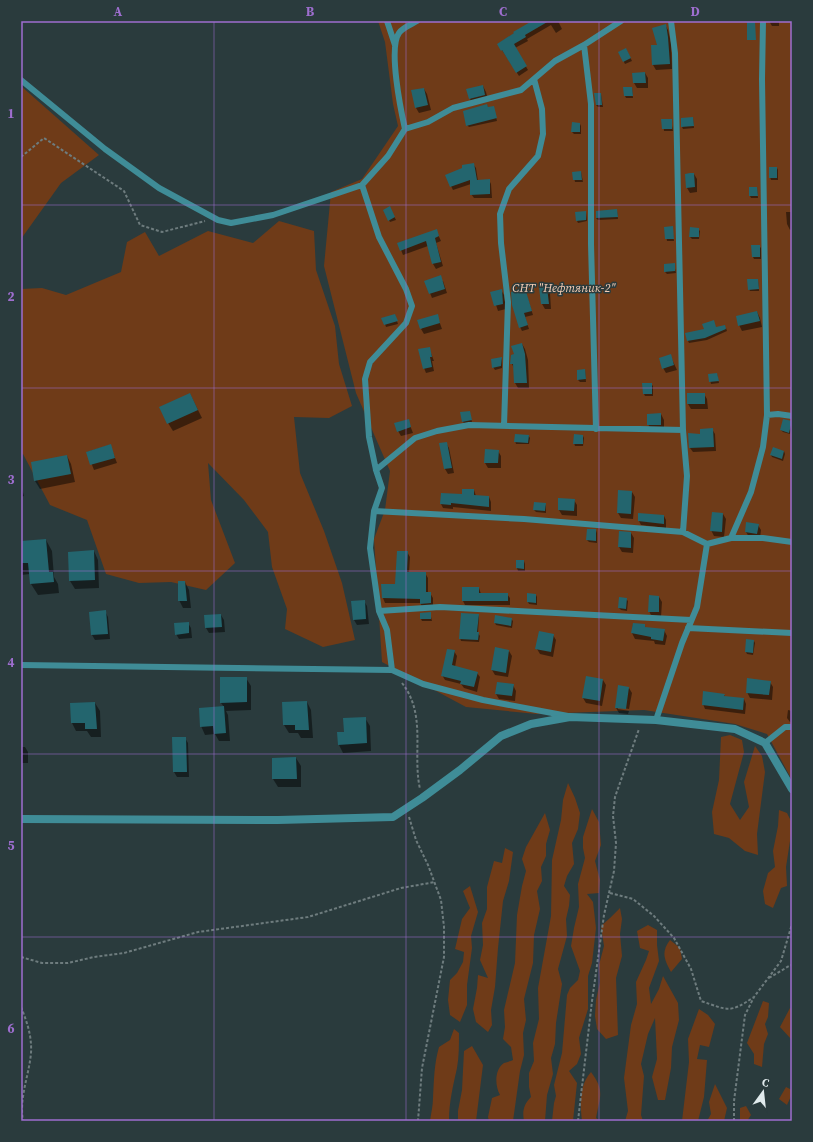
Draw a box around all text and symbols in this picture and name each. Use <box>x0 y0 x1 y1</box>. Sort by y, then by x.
text: A <box>114 3 123 20</box>
text: B <box>306 3 315 20</box>
text: C <box>499 3 507 20</box>
text: D <box>690 3 700 20</box>
text: 1 <box>7 105 15 122</box>
park label: СНТ "Нефтяник-2" <box>512 280 616 296</box>
text: 2 <box>7 288 15 305</box>
text: 3 <box>7 471 15 488</box>
text: 4 <box>7 654 15 671</box>
text: 5 <box>7 837 15 854</box>
text: 6 <box>7 1020 15 1037</box>
north arrow <box>743 1072 783 1112</box>
text: С <box>760 1075 771 1091</box>

